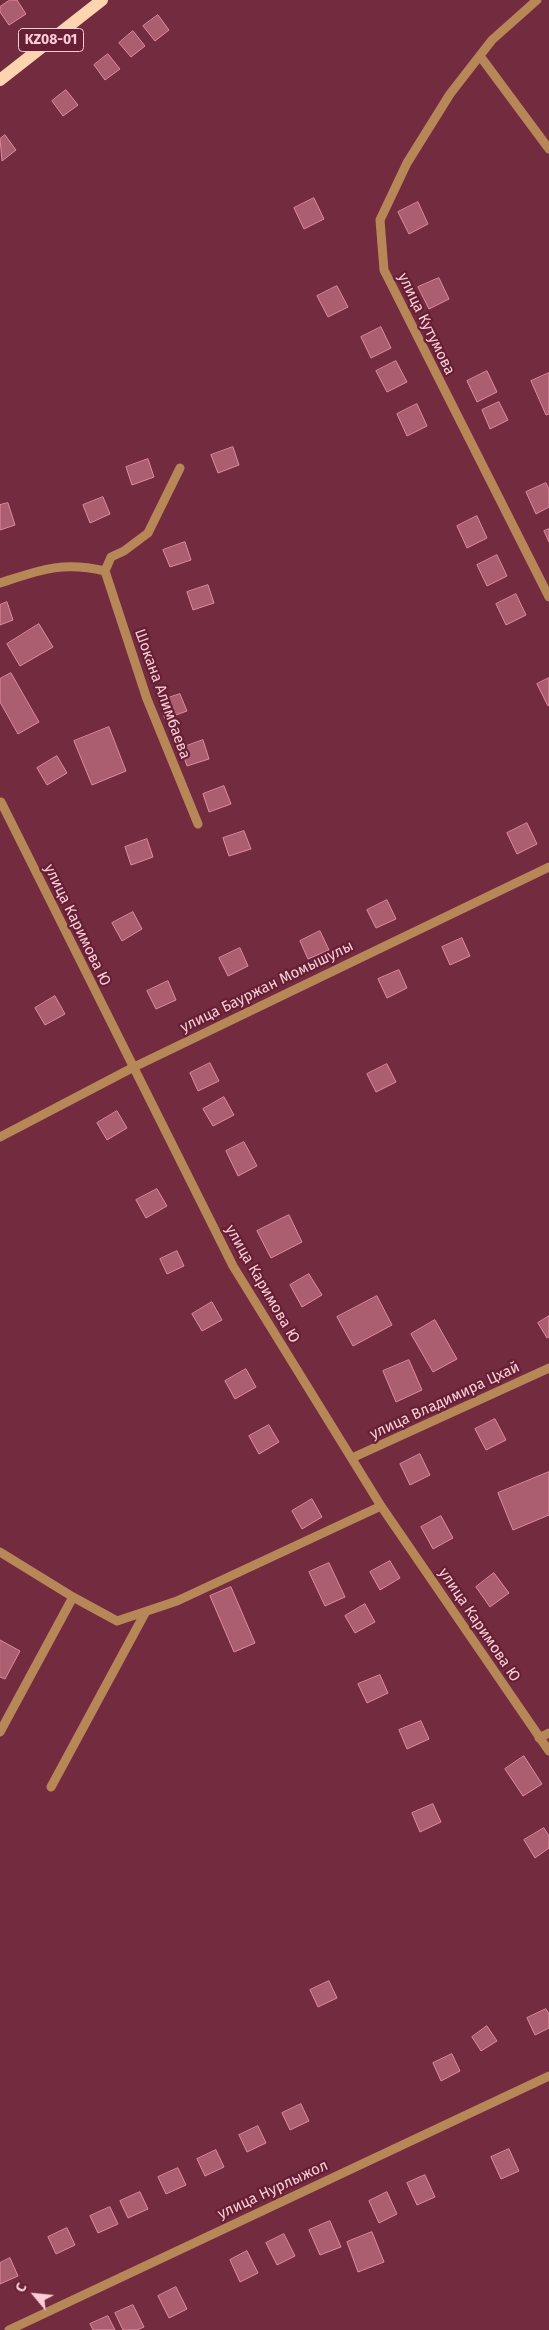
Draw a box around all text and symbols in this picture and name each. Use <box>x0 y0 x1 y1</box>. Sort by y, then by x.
road number: KZ08-01 <box>18 28 84 52</box>
street label: улица Кутумова <box>394 270 458 378</box>
street label: Шокана Алимбаева <box>130 627 194 761</box>
street label: улица Каримова Ю <box>40 861 114 989</box>
street label: улица Бауржан Момышулы <box>177 937 357 1037</box>
street label: улица Каримова Ю <box>221 1222 303 1346</box>
street label: улица Владимира Цхай <box>367 1358 523 1444</box>
street label: улица Каримова Ю <box>434 1565 524 1685</box>
street label: улица Нурлыжол <box>215 2157 331 2223</box>
north arrow <box>10 2270 60 2320</box>
text: С <box>12 2280 31 2295</box>

